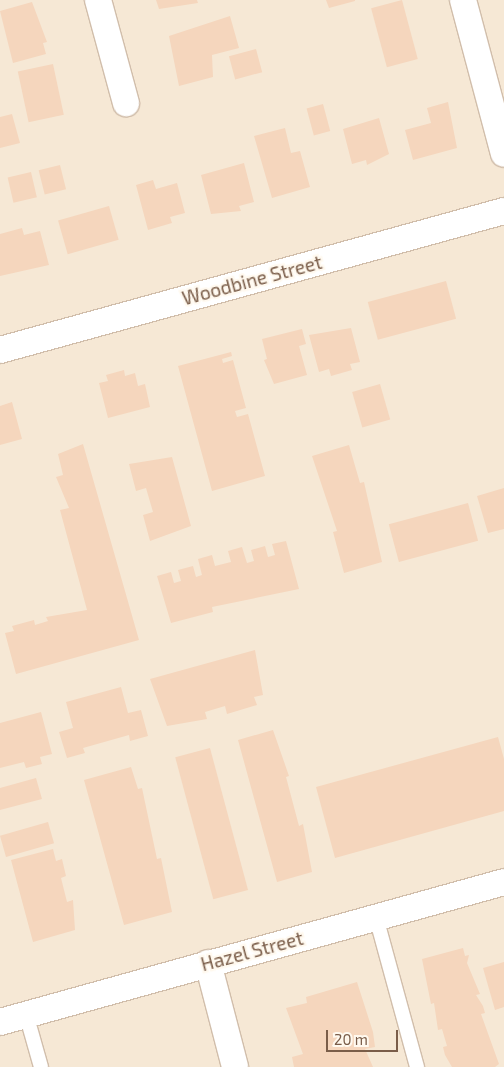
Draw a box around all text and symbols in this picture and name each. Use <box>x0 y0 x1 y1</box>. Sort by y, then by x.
street label: Woodbine Street <box>180 250 324 310</box>
street label: Hazel Street <box>198 926 306 976</box>
scale bar <box>329 1020 402 1052</box>
text: 20 m <box>334 1030 368 1048</box>

